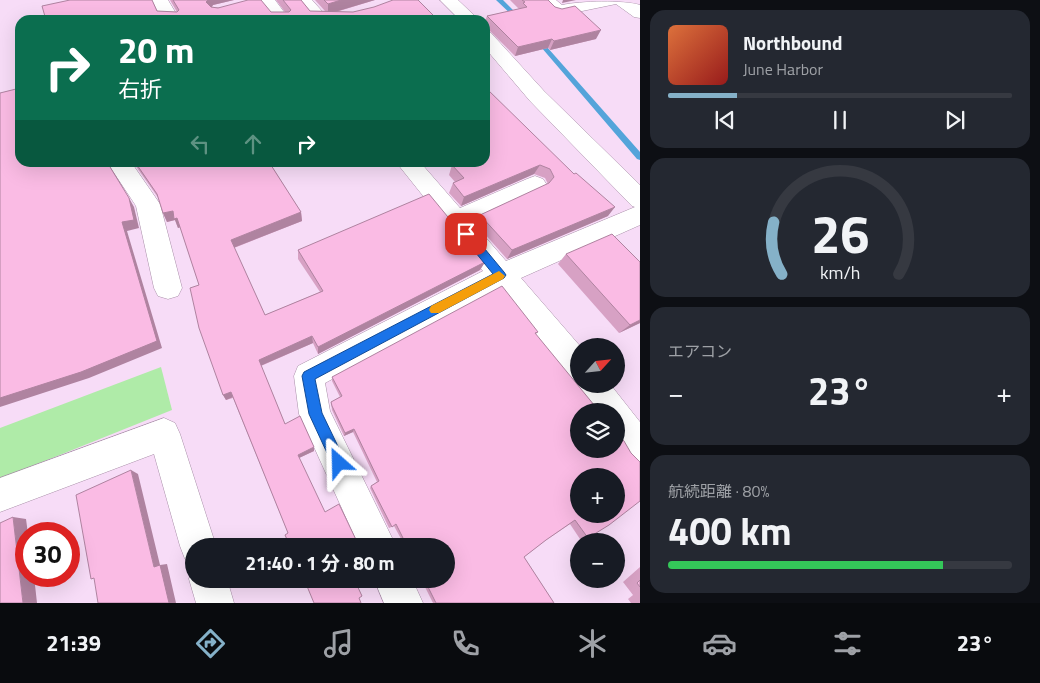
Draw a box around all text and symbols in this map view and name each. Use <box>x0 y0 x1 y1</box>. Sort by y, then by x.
text: 20 m <box>118 23 194 77</box>
text: Northbound <box>743 28 843 57</box>
icon: right <box>35 35 100 100</box>
text: June Harbor <box>743 57 823 81</box>
text: 右折 <box>118 72 162 106</box>
icon: previous <box>711 106 739 134</box>
icon: pause <box>826 106 854 134</box>
icon: next <box>941 106 969 134</box>
icon: left <box>186 130 214 158</box>
icon: ahead <box>239 130 267 158</box>
icon: right <box>292 130 320 158</box>
text: 26 <box>811 194 869 273</box>
pin <box>445 213 487 255</box>
icon: arrive <box>452 220 480 248</box>
text: km/h <box>820 259 860 286</box>
north arrow <box>570 338 625 392</box>
map controls <box>570 338 625 588</box>
text: エアコン <box>668 339 732 363</box>
text: 23° <box>808 362 872 420</box>
text: − <box>668 371 684 414</box>
text: + <box>996 371 1012 414</box>
button: layers <box>570 403 625 458</box>
position arrow <box>312 436 364 488</box>
button: + <box>570 468 625 523</box>
text: 航続距離 · 80% <box>668 479 769 503</box>
text: 400 km <box>668 502 792 560</box>
speed limit sign: 30 <box>15 522 80 587</box>
button: − <box>570 533 625 588</box>
text: 21:40 · 1 分 · 80 m <box>245 548 395 577</box>
text: 21:39 <box>46 626 101 660</box>
icon: directions <box>193 626 228 661</box>
icon: music <box>321 626 356 661</box>
icon: phone <box>448 626 483 661</box>
icon: climate <box>575 626 610 661</box>
icon: car <box>702 626 737 661</box>
icon: filters <box>830 626 865 661</box>
text: 23° <box>957 626 994 660</box>

